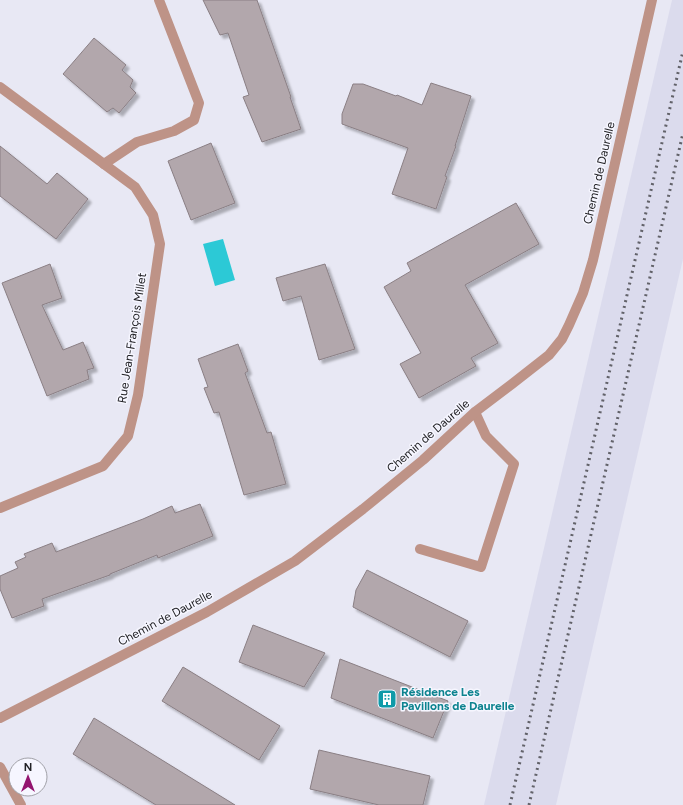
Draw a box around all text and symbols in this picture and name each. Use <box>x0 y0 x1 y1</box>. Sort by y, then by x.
street label: Chemin de Daurelle <box>580 120 618 226</box>
street label: Rue Jean-François Millet <box>115 271 149 404</box>
street label: Chemin de Daurelle <box>384 396 472 476</box>
street label: Chemin de Daurelle <box>116 587 215 649</box>
place label: Résidence Les Pavillons de Daurelle <box>401 685 515 713</box>
building icon: Résidence Les Pavillons de Daurelle <box>376 688 398 710</box>
north arrow <box>8 757 48 797</box>
text: N <box>24 761 32 774</box>

